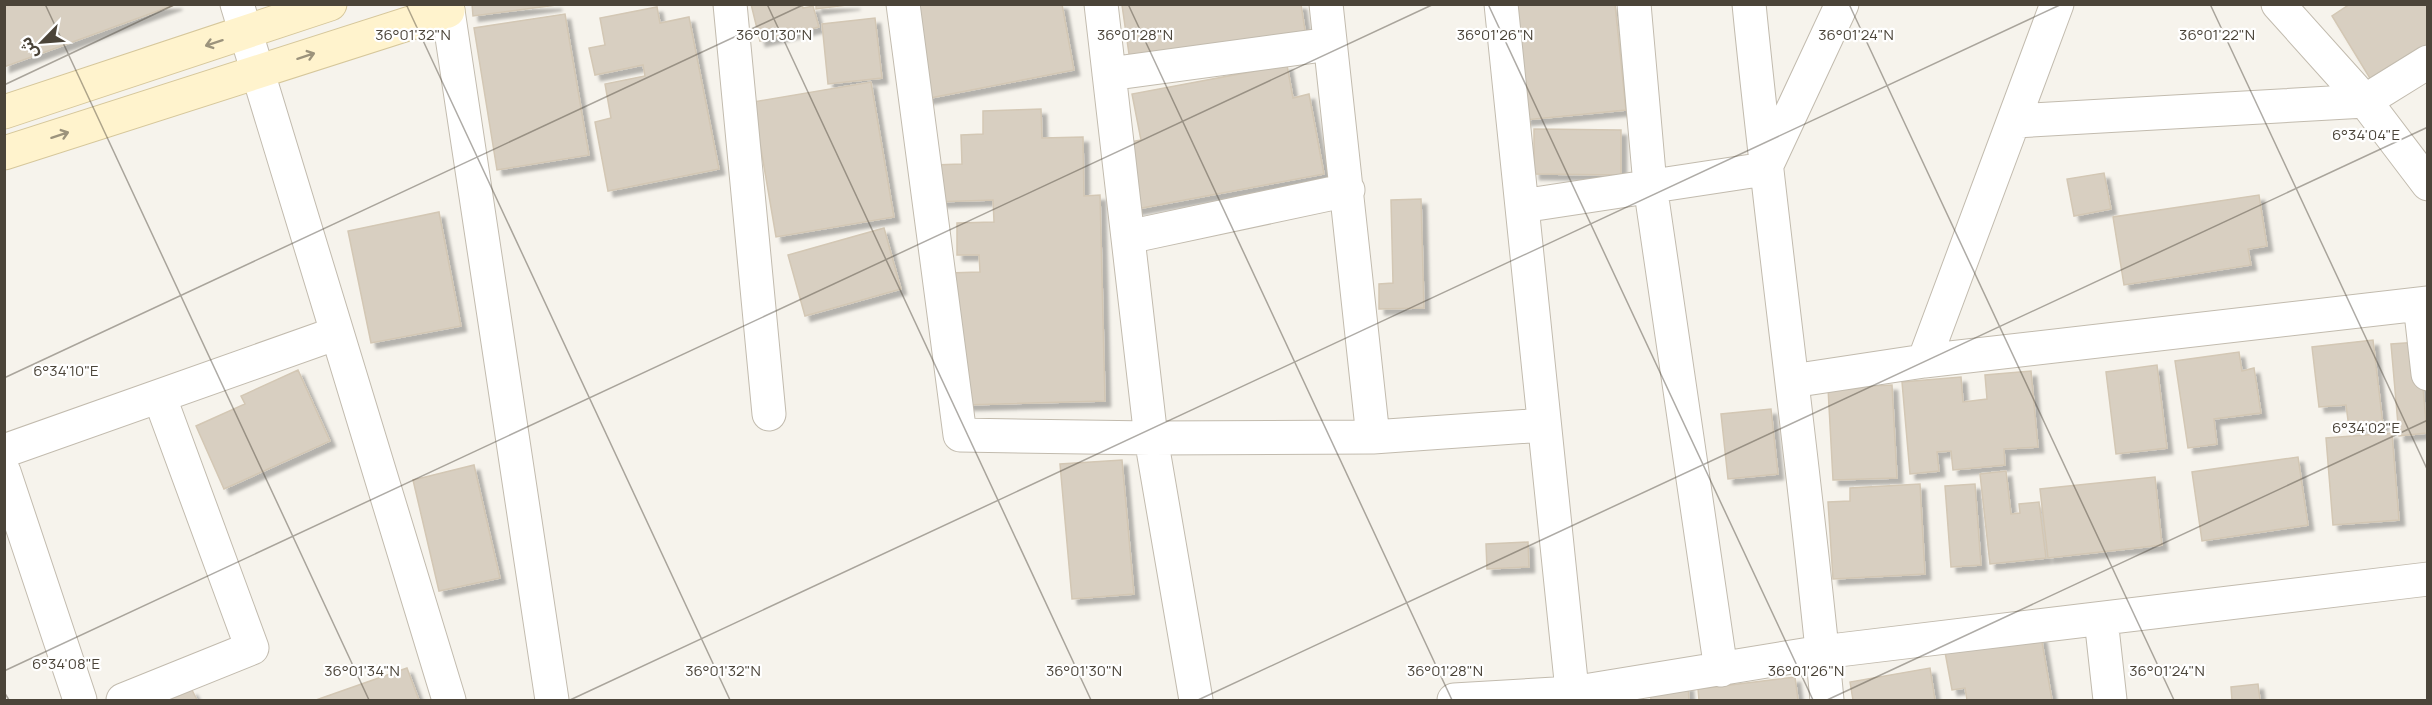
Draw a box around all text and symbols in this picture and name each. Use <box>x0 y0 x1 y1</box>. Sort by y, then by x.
north arrow <box>12 12 72 72</box>
text: 36°01'32"N <box>375 24 451 45</box>
text: 36°01'30"N <box>736 24 812 45</box>
text: 36°01'28"N <box>1097 24 1173 45</box>
text: 36°01'26"N <box>1457 24 1533 45</box>
text: 36°01'24"N <box>1818 24 1894 45</box>
text: 36°01'22"N <box>2179 24 2255 45</box>
text: ش <box>14 34 43 63</box>
one-way arrow <box>205 38 224 49</box>
one-way arrow <box>296 50 315 61</box>
text: 6°34'04"E <box>2332 124 2400 145</box>
one-way arrow <box>50 128 69 139</box>
text: 6°34'10"E <box>33 360 99 381</box>
text: 6°34'02"E <box>2332 417 2400 438</box>
text: 6°34'08"E <box>32 653 100 674</box>
text: 36°01'34"N <box>324 660 400 681</box>
text: 36°01'32"N <box>685 660 761 681</box>
text: 36°01'30"N <box>1046 660 1122 681</box>
text: 36°01'28"N <box>1407 660 1483 681</box>
text: 36°01'26"N <box>1768 660 1844 681</box>
text: 36°01'24"N <box>2129 660 2205 681</box>

